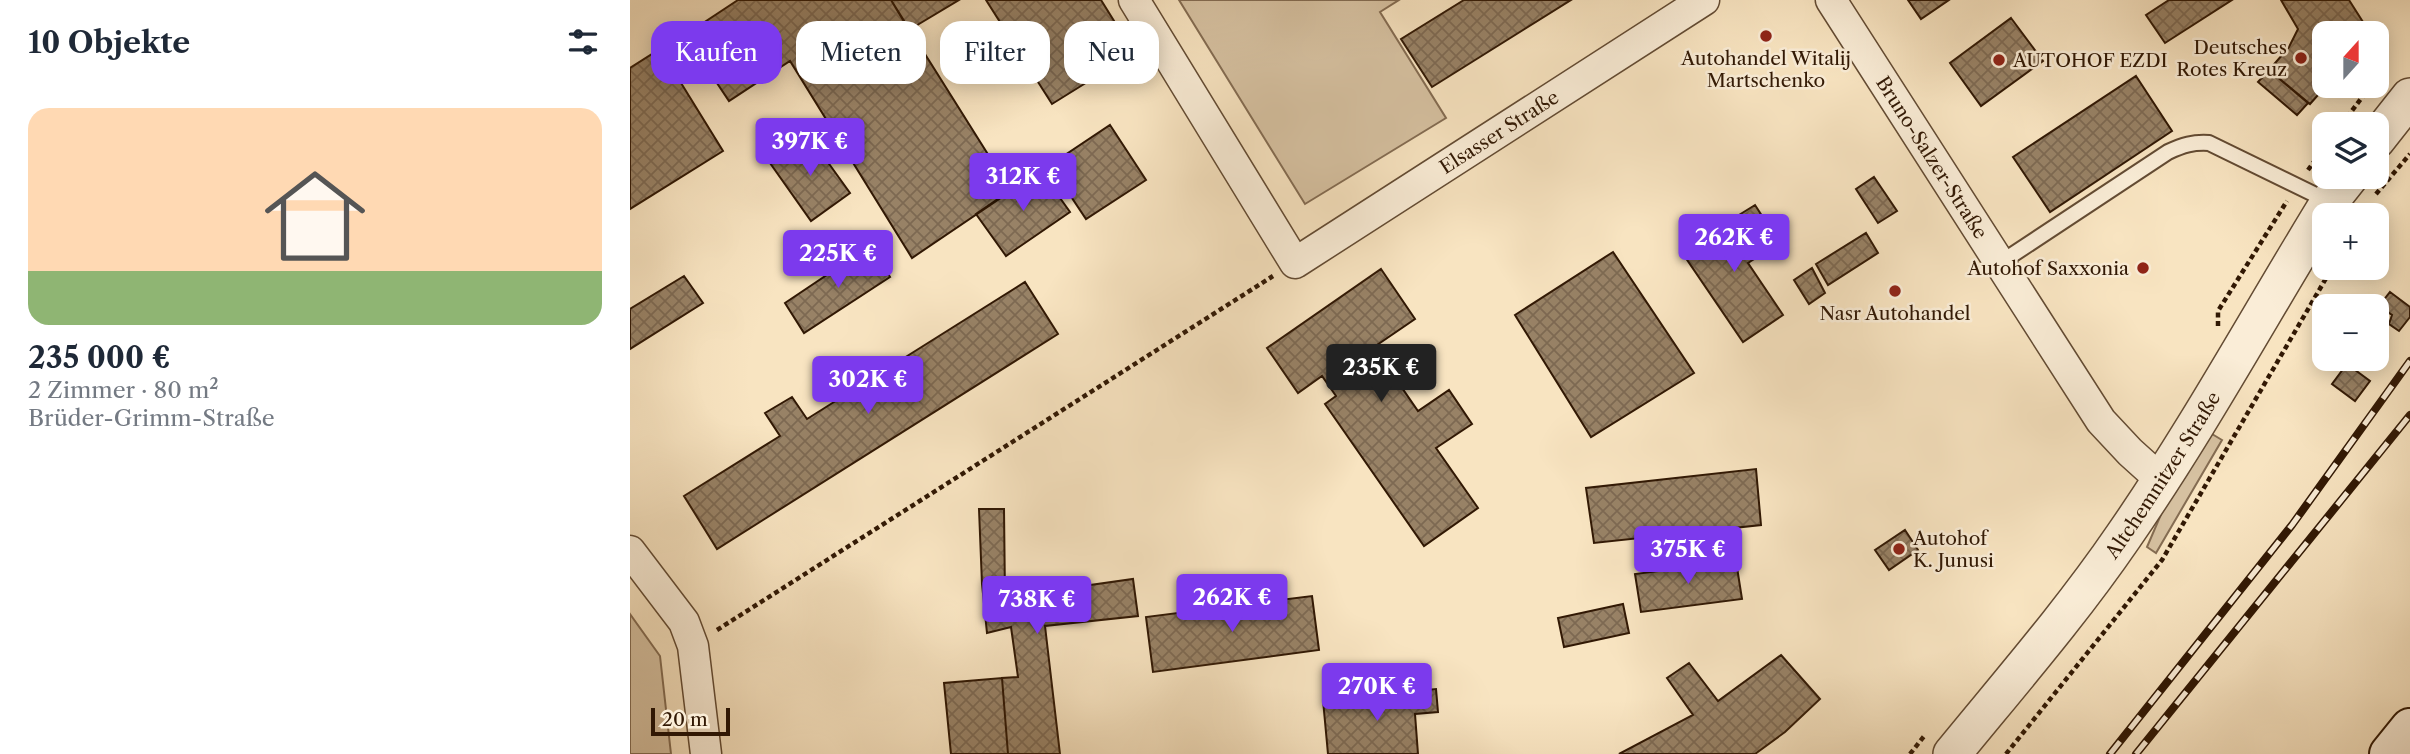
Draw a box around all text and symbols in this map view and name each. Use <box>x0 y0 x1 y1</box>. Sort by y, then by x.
chip: Kaufen <box>651 21 782 84</box>
chip: Mieten <box>796 21 926 84</box>
chip: Filter <box>940 21 1050 84</box>
chip: Neu <box>1064 21 1159 84</box>
north arrow <box>2312 21 2389 98</box>
map controls <box>2312 21 2389 371</box>
icon: filters <box>564 23 602 61</box>
text: 10 Objekte <box>28 24 190 61</box>
marker: Autohandel Witalij Martschenko <box>1758 28 1774 44</box>
place label: Deutsches Rotes Kreuz <box>2176 36 2287 81</box>
place label: Autohandel Witalij Martschenko <box>1680 47 1851 92</box>
place label: AUTOHOF EZDI <box>2012 49 2168 72</box>
marker: Deutsches Rotes Kreuz <box>2293 50 2309 66</box>
marker: AUTOHOF EZDI <box>1991 52 2007 68</box>
street label: Bruno-Salzer-Straße <box>1871 72 1993 243</box>
street label: Elsasser Straße <box>1435 85 1563 178</box>
button: layers <box>2312 112 2389 189</box>
pin: 397K € <box>753 118 867 178</box>
text: 397K € <box>772 127 848 155</box>
icon: home <box>252 153 378 279</box>
pin: 312K € <box>966 154 1080 213</box>
text: 312K € <box>985 162 1061 190</box>
button: + <box>2312 203 2389 280</box>
pin: 262K € <box>1677 215 1791 274</box>
text: 262K € <box>1694 223 1774 251</box>
pin: 225K € <box>781 230 895 290</box>
text: 225K € <box>799 239 877 267</box>
place label: Autohof Saxxonia <box>1966 257 2129 280</box>
marker: Autohof Saxxonia <box>2135 260 2151 276</box>
marker: Nasr Autohandel <box>1887 283 1903 299</box>
button: − <box>2312 294 2389 371</box>
place label: Nasr Autohandel <box>1820 302 1971 325</box>
text: 235 000 € <box>28 339 171 376</box>
pin: 235K € <box>1324 344 1438 404</box>
text: 235K € <box>1342 353 1420 381</box>
pin: 302K € <box>811 356 925 416</box>
text: 302K € <box>828 365 908 393</box>
text: 2 Zimmer · 80 m² <box>28 376 219 404</box>
street label: Altchemnitzer Straße <box>2100 387 2225 564</box>
text: Brüder-Grimm-Straße <box>28 404 275 432</box>
pin: 375K € <box>1631 526 1745 586</box>
place label: Autohof K. Junusi <box>1912 527 1994 572</box>
text: 375K € <box>1650 535 1726 563</box>
marker: Autohof K. Junusi <box>1891 541 1907 557</box>
pin: 262K € <box>1175 574 1289 634</box>
pin: 738K € <box>980 576 1094 636</box>
text: 262K € <box>1192 583 1272 611</box>
text: 738K € <box>998 585 1076 613</box>
pin: 270K € <box>1320 664 1434 723</box>
text: 270K € <box>1338 672 1416 700</box>
scale bar <box>651 705 730 737</box>
text: 20 m <box>662 708 708 731</box>

